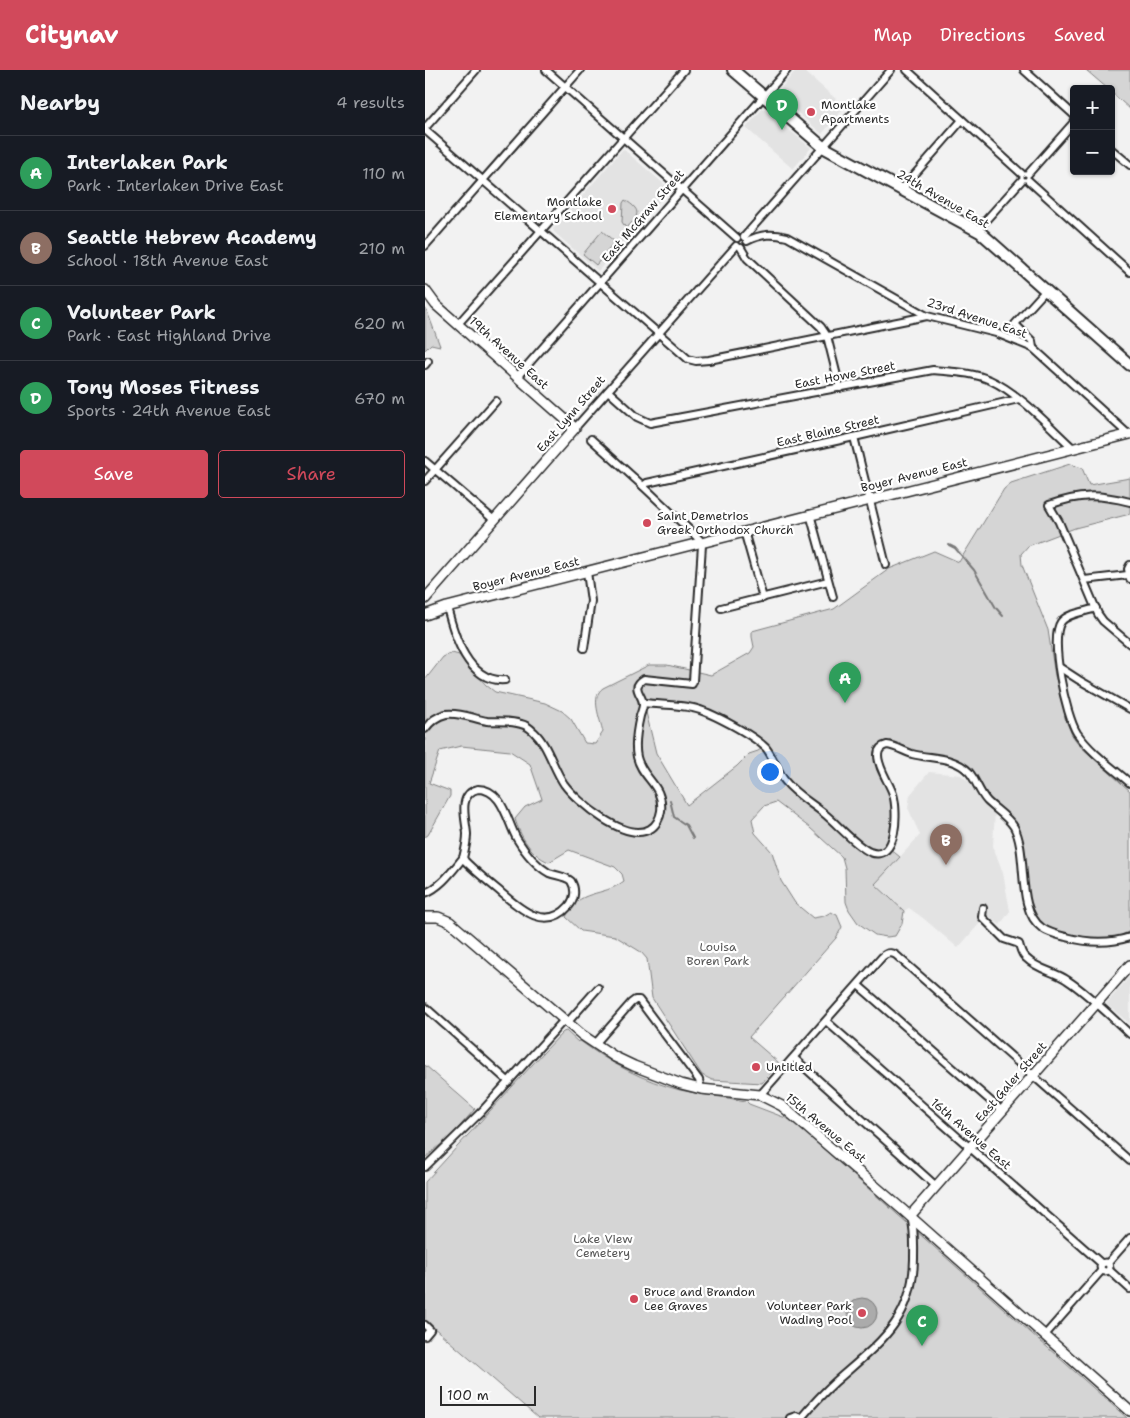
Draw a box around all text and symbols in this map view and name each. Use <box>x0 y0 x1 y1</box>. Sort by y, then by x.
text: Citynav <box>25 19 119 51</box>
text: Map <box>874 23 912 47</box>
text: Directions <box>940 23 1026 47</box>
text: Saved <box>1054 23 1105 47</box>
map controls <box>1070 85 1115 175</box>
button: + <box>1070 85 1115 130</box>
text: Nearby <box>20 89 100 117</box>
pin: D <box>766 89 798 130</box>
text: 4 results <box>336 92 405 113</box>
place label: Montlake Apartments <box>821 97 890 127</box>
marker: Montlake Apartments <box>805 106 817 118</box>
button: − <box>1070 130 1115 175</box>
text: Interlaken Park <box>67 150 228 175</box>
text: A <box>30 163 42 184</box>
text: 110 m <box>362 163 405 184</box>
street label: East McGraw Street <box>598 166 688 266</box>
street label: 24th Avenue East <box>894 166 992 232</box>
text: Park · Interlaken Drive East <box>67 175 284 196</box>
place label: Montlake Elementary School <box>494 194 602 224</box>
marker: Montlake Elementary School <box>606 203 618 215</box>
text: Seattle Hebrew Academy <box>67 225 317 250</box>
text: B <box>31 238 41 259</box>
text: 210 m <box>358 238 405 259</box>
text: School · 18th Avenue East <box>67 250 268 271</box>
street label: 23rd Avenue East <box>925 294 1029 342</box>
text: Volunteer Park <box>67 300 216 325</box>
text: C <box>31 313 41 334</box>
text: 620 m <box>354 313 405 334</box>
street label: 19th Avenue East <box>466 313 552 393</box>
text: Park · East Highland Drive <box>67 325 271 346</box>
street label: East Howe Street <box>793 357 897 393</box>
street label: East Lynn Street <box>533 372 609 456</box>
text: Tony Moses Fitness <box>67 375 260 400</box>
text: D <box>30 388 42 409</box>
text: 670 m <box>354 388 405 409</box>
text: Sports · 24th Avenue East <box>67 400 271 421</box>
street label: East Blaine Street <box>775 411 881 451</box>
button: Save <box>20 450 208 498</box>
button: Share <box>218 450 405 498</box>
street label: Boyer Avenue East <box>859 454 969 496</box>
place label: Saint Demetrios Greek Orthodox Church <box>657 508 794 538</box>
marker: Saint Demetrios Greek Orthodox Church <box>641 517 653 529</box>
street label: Boyer Avenue East <box>471 553 581 595</box>
pin: A <box>829 662 861 703</box>
your location <box>757 759 783 785</box>
pin: B <box>930 824 962 865</box>
park label: Louisa Boren Park <box>686 939 750 969</box>
street label: East Galer Street <box>972 1039 1050 1125</box>
place label: Untitled <box>766 1059 813 1075</box>
marker: Untitled <box>750 1061 762 1073</box>
street label: 15th Avenue East <box>782 1089 870 1167</box>
street label: 16th Avenue East <box>927 1095 1015 1173</box>
park label: Lake View Cemetery <box>573 1231 633 1261</box>
place label: Bruce and Brandon Lee Graves <box>644 1284 755 1314</box>
marker: Bruce and Brandon Lee Graves <box>628 1293 640 1305</box>
place label: Volunteer Park Wading Pool <box>766 1298 852 1328</box>
pin: C <box>906 1305 938 1346</box>
marker: Volunteer Park Wading Pool <box>856 1307 868 1319</box>
scale bar <box>440 1383 536 1406</box>
text: 100 m <box>447 1386 489 1404</box>

